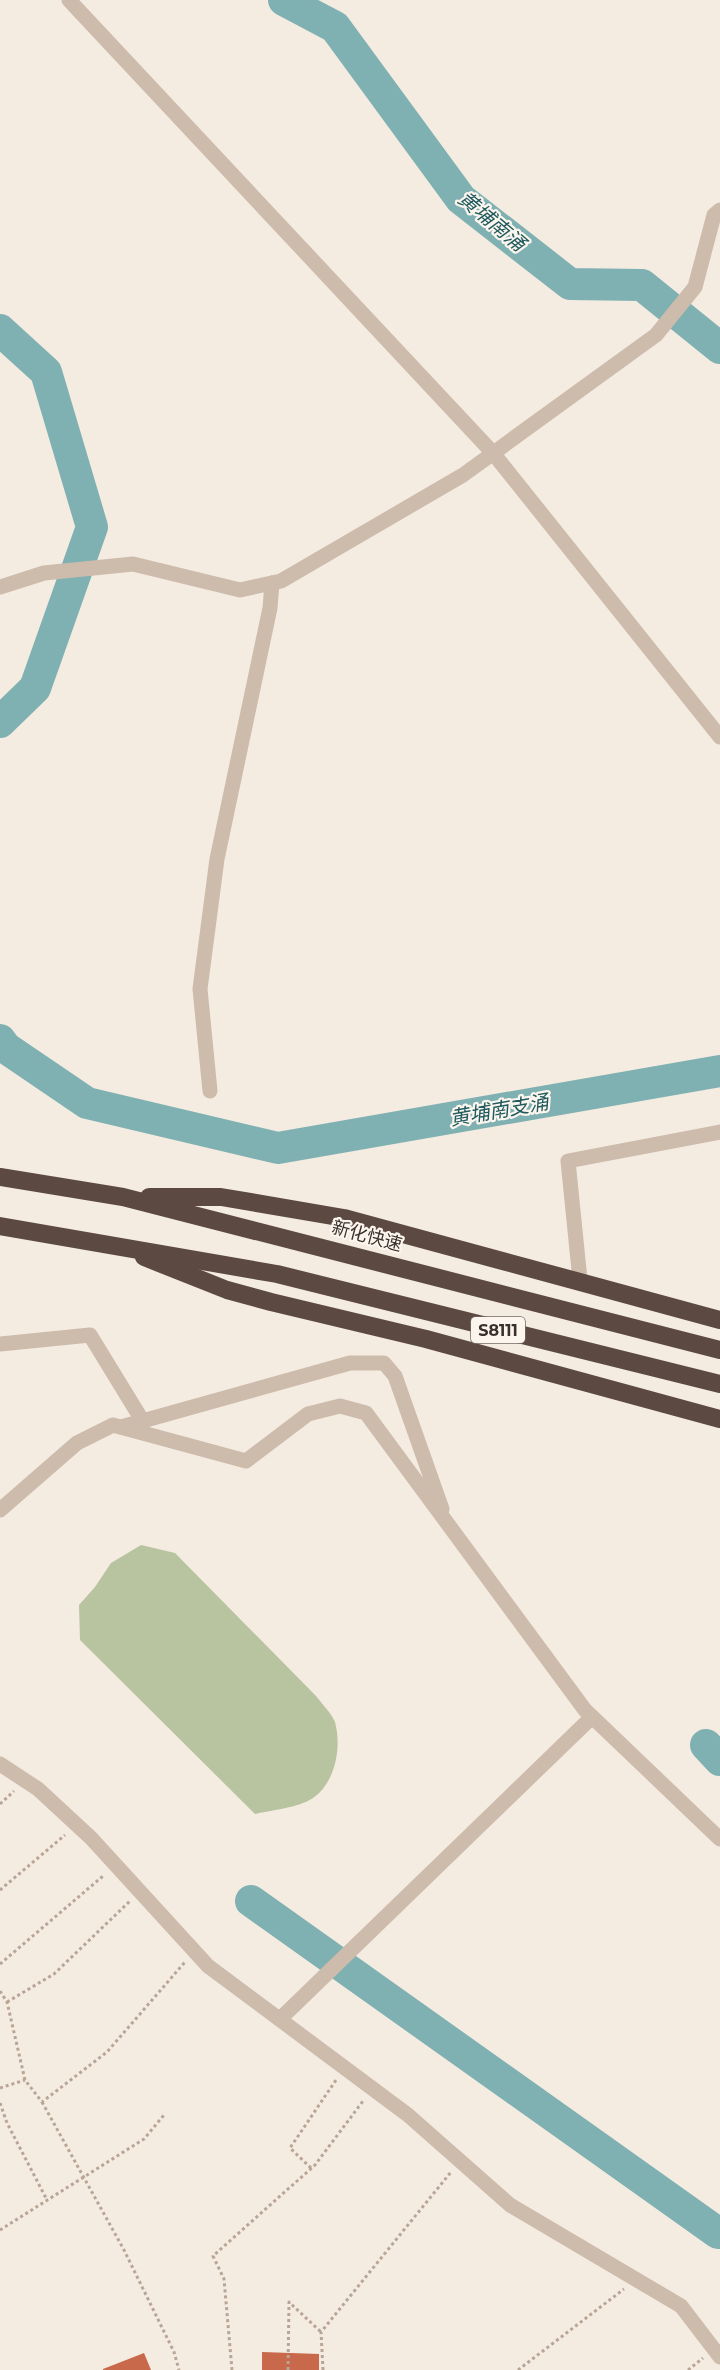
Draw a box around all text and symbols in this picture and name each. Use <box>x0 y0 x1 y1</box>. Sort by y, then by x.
water label: 黄埔南涌 <box>454 186 532 257</box>
water label: 黄埔南支涌 <box>448 1089 552 1131</box>
street label: 新化快速 <box>329 1216 405 1256</box>
road number: S8111 <box>471 1317 525 1343</box>

